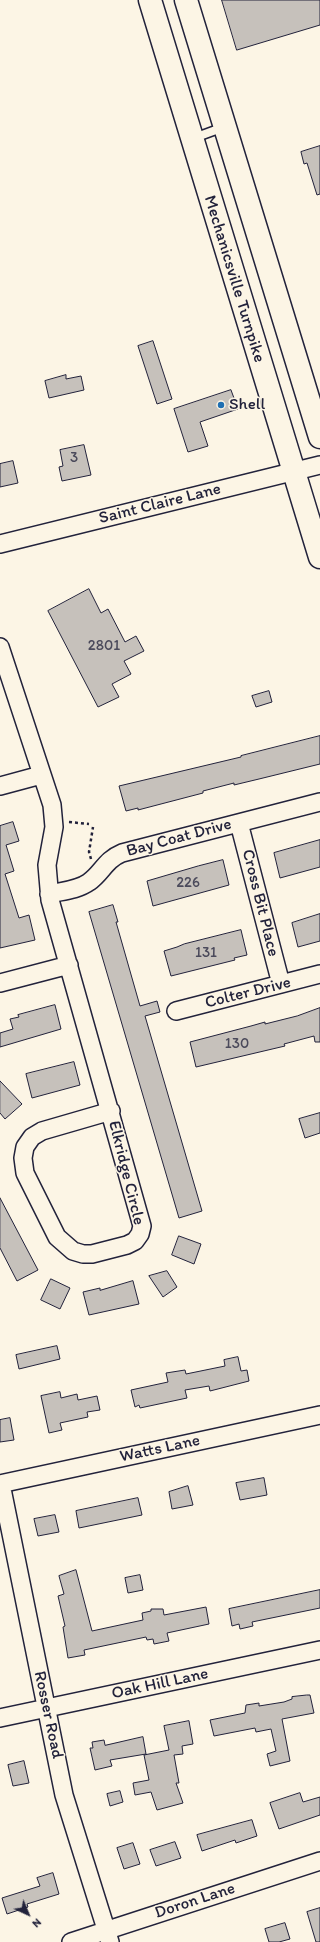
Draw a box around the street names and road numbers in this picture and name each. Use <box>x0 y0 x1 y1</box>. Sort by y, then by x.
street label: Mechanicsville Turnpike <box>199 193 269 365</box>
street label: Saint Claire Lane <box>97 479 223 529</box>
street label: Bay Coat Drive <box>124 814 234 862</box>
street label: Cross Bit Place <box>237 847 283 959</box>
street label: Colter Drive <box>203 972 293 1014</box>
street label: Elkridge Circle <box>103 1119 149 1227</box>
street label: Watts Lane <box>118 1431 202 1467</box>
street label: Oak Hill Lane <box>110 1664 210 1704</box>
street label: Rosser Road <box>29 1669 67 1761</box>
street label: Doron Lane <box>152 1878 238 1924</box>

